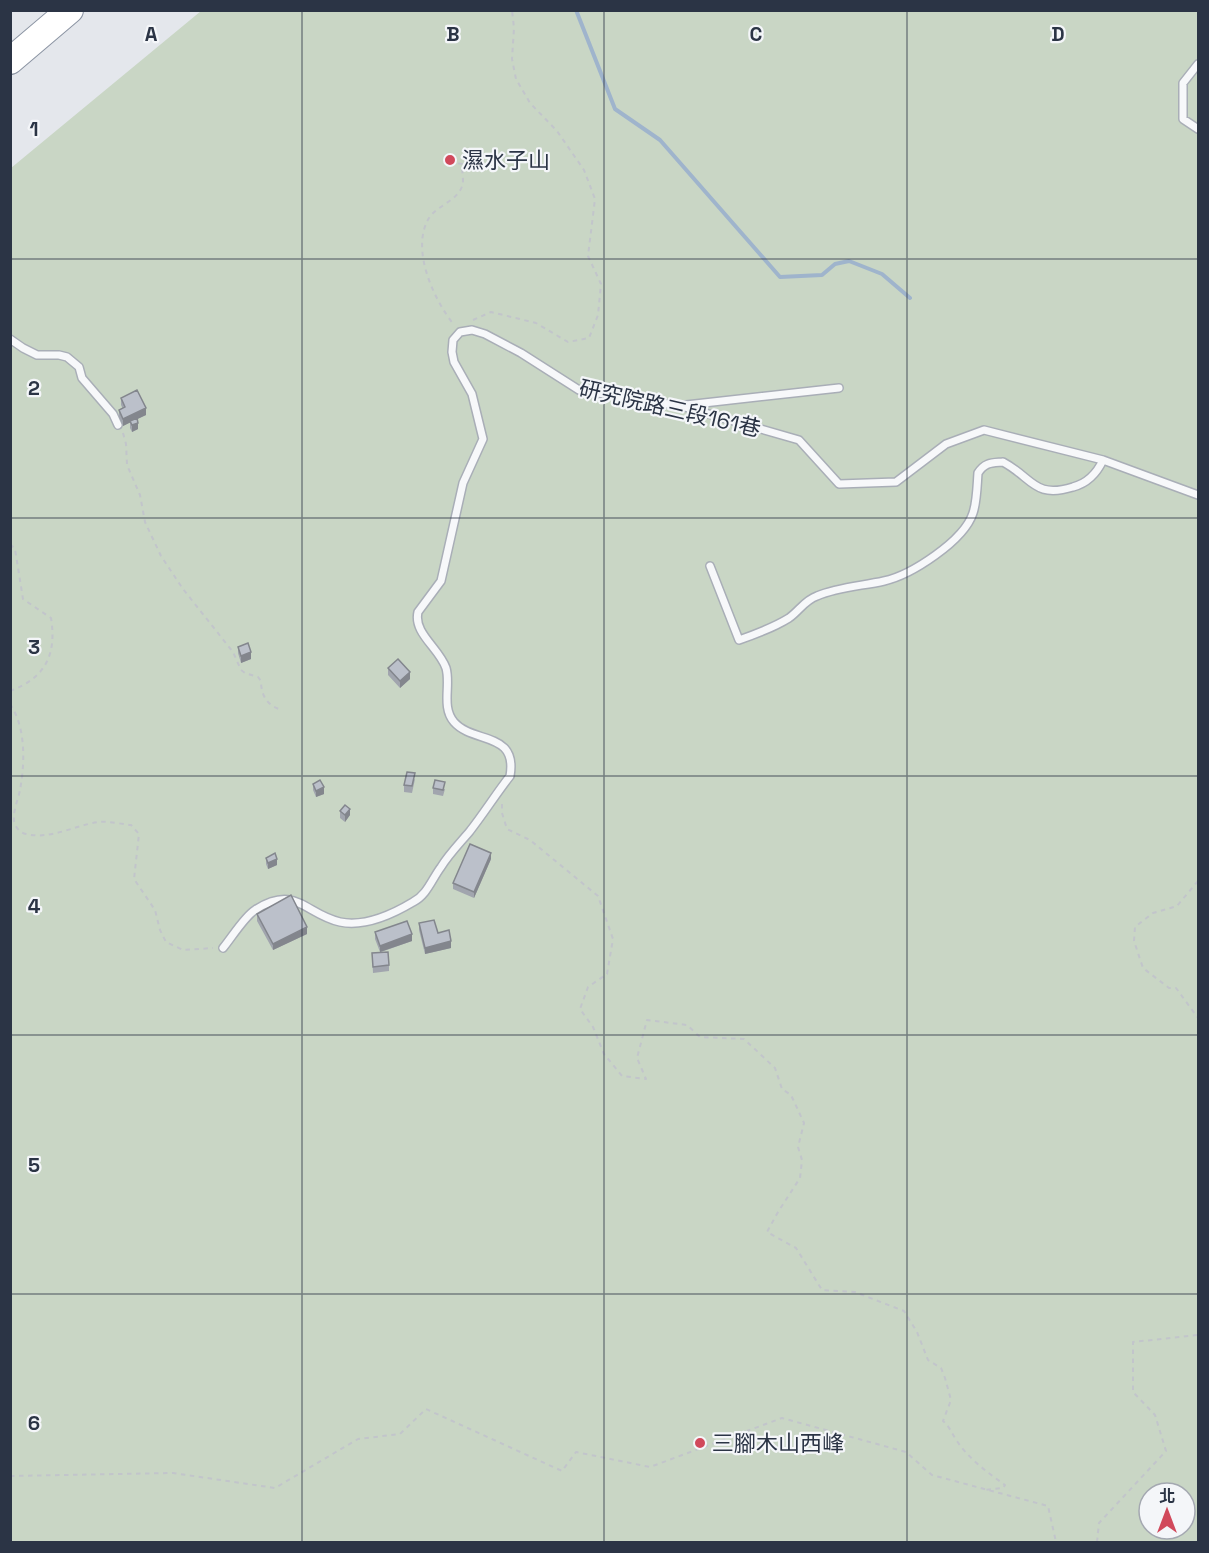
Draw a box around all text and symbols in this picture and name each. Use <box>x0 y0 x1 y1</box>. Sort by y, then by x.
text: A <box>145 21 158 47</box>
text: B <box>446 21 460 47</box>
text: C <box>750 21 763 47</box>
text: D <box>1051 21 1065 47</box>
text: 1 <box>29 116 39 142</box>
place label: 濕水子山 <box>462 146 550 174</box>
marker: 濕水子山 <box>443 153 457 167</box>
street label: 研究院路三段161巷 <box>576 373 764 443</box>
text: 2 <box>28 375 40 401</box>
text: 3 <box>28 634 40 660</box>
text: 4 <box>28 893 41 919</box>
text: 5 <box>28 1152 40 1178</box>
text: 6 <box>28 1410 40 1436</box>
place label: 三腳木山西峰 <box>712 1429 844 1457</box>
marker: 三腳木山西峰 <box>693 1436 707 1450</box>
north arrow <box>1137 1481 1197 1541</box>
text: 北 <box>1159 1486 1175 1507</box>

